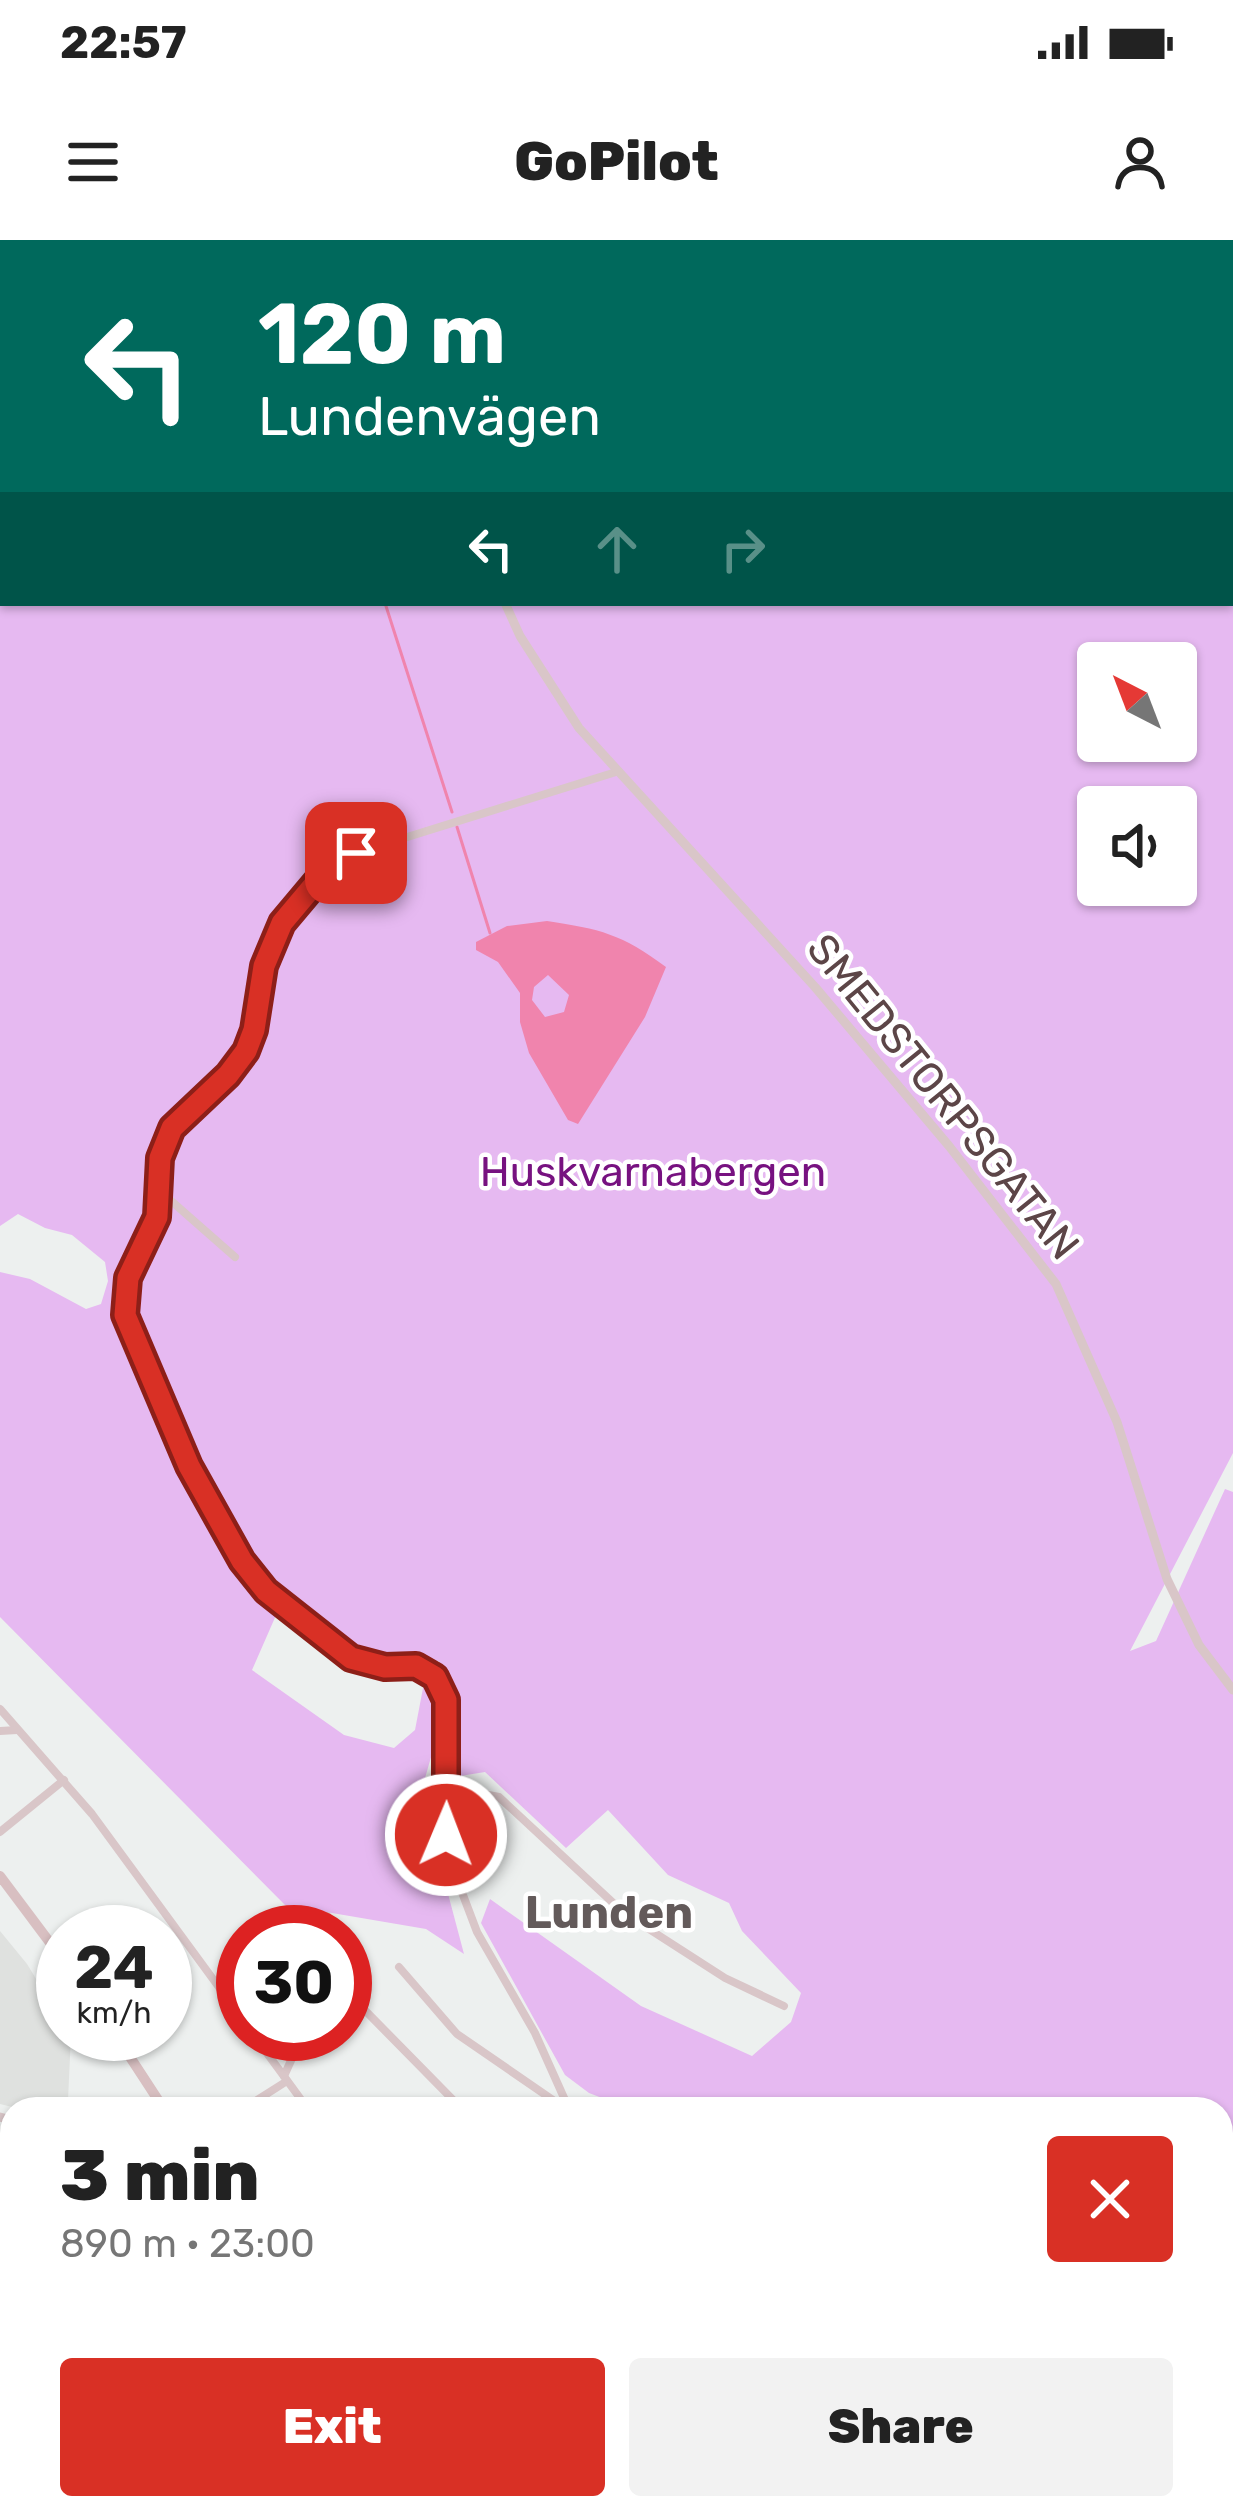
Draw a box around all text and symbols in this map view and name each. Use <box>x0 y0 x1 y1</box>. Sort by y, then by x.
text: 22:57 <box>60 16 187 69</box>
icon: menu <box>60 129 126 195</box>
icon: person <box>1107 129 1173 195</box>
text: GoPilot <box>514 130 719 194</box>
text: 120 m <box>258 284 506 384</box>
icon: left <box>60 288 216 444</box>
text: Lundenvägen <box>258 385 601 449</box>
icon: left <box>458 516 524 582</box>
icon: ahead <box>584 516 650 582</box>
icon: right <box>710 516 776 582</box>
north arrow <box>1077 642 1197 762</box>
map controls <box>1077 642 1197 906</box>
button: sound <box>1077 786 1197 906</box>
pin <box>305 802 407 904</box>
icon: arrive <box>323 820 389 886</box>
street label: SMEDSTORPSGATAN <box>796 924 1090 1270</box>
park label: Huskvarnabergen <box>480 1147 826 1197</box>
position arrow <box>383 1772 509 1898</box>
district label: Lunden <box>525 1886 693 1939</box>
speed limit sign: 30 <box>216 1905 372 2061</box>
text: 24 <box>74 1932 154 2003</box>
text: km/h <box>77 1995 151 2031</box>
text: 3 min <box>60 2133 260 2218</box>
button: close <box>1047 2136 1173 2262</box>
text: 890 m · 23:00 <box>60 2221 315 2267</box>
button: Exit <box>60 2358 605 2496</box>
button: Share <box>629 2358 1173 2496</box>

